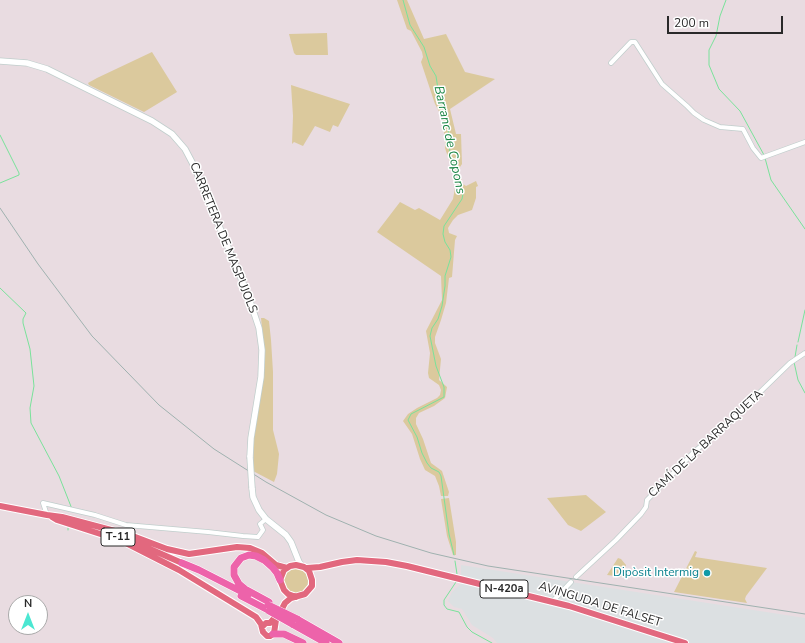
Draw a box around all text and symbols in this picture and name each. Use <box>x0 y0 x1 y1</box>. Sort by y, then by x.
scale bar <box>669 8 785 34</box>
text: 200 m <box>674 15 709 31</box>
water label: Barranc de Copons <box>430 84 468 196</box>
street label: CARRETERA DE MASPUJOLS <box>186 160 260 316</box>
street label: CAMÍ DE LA BARRAQUETA <box>646 387 766 501</box>
road number: T-11 <box>101 528 135 546</box>
place label: Dipòsit Intermig <box>613 566 699 580</box>
marker: Dipòsit Intermig <box>702 568 712 578</box>
street label: AVINGUDA DE FALSET <box>537 579 663 631</box>
road number: N-420a <box>480 580 528 598</box>
north arrow <box>8 595 48 635</box>
text: N <box>24 596 32 611</box>

